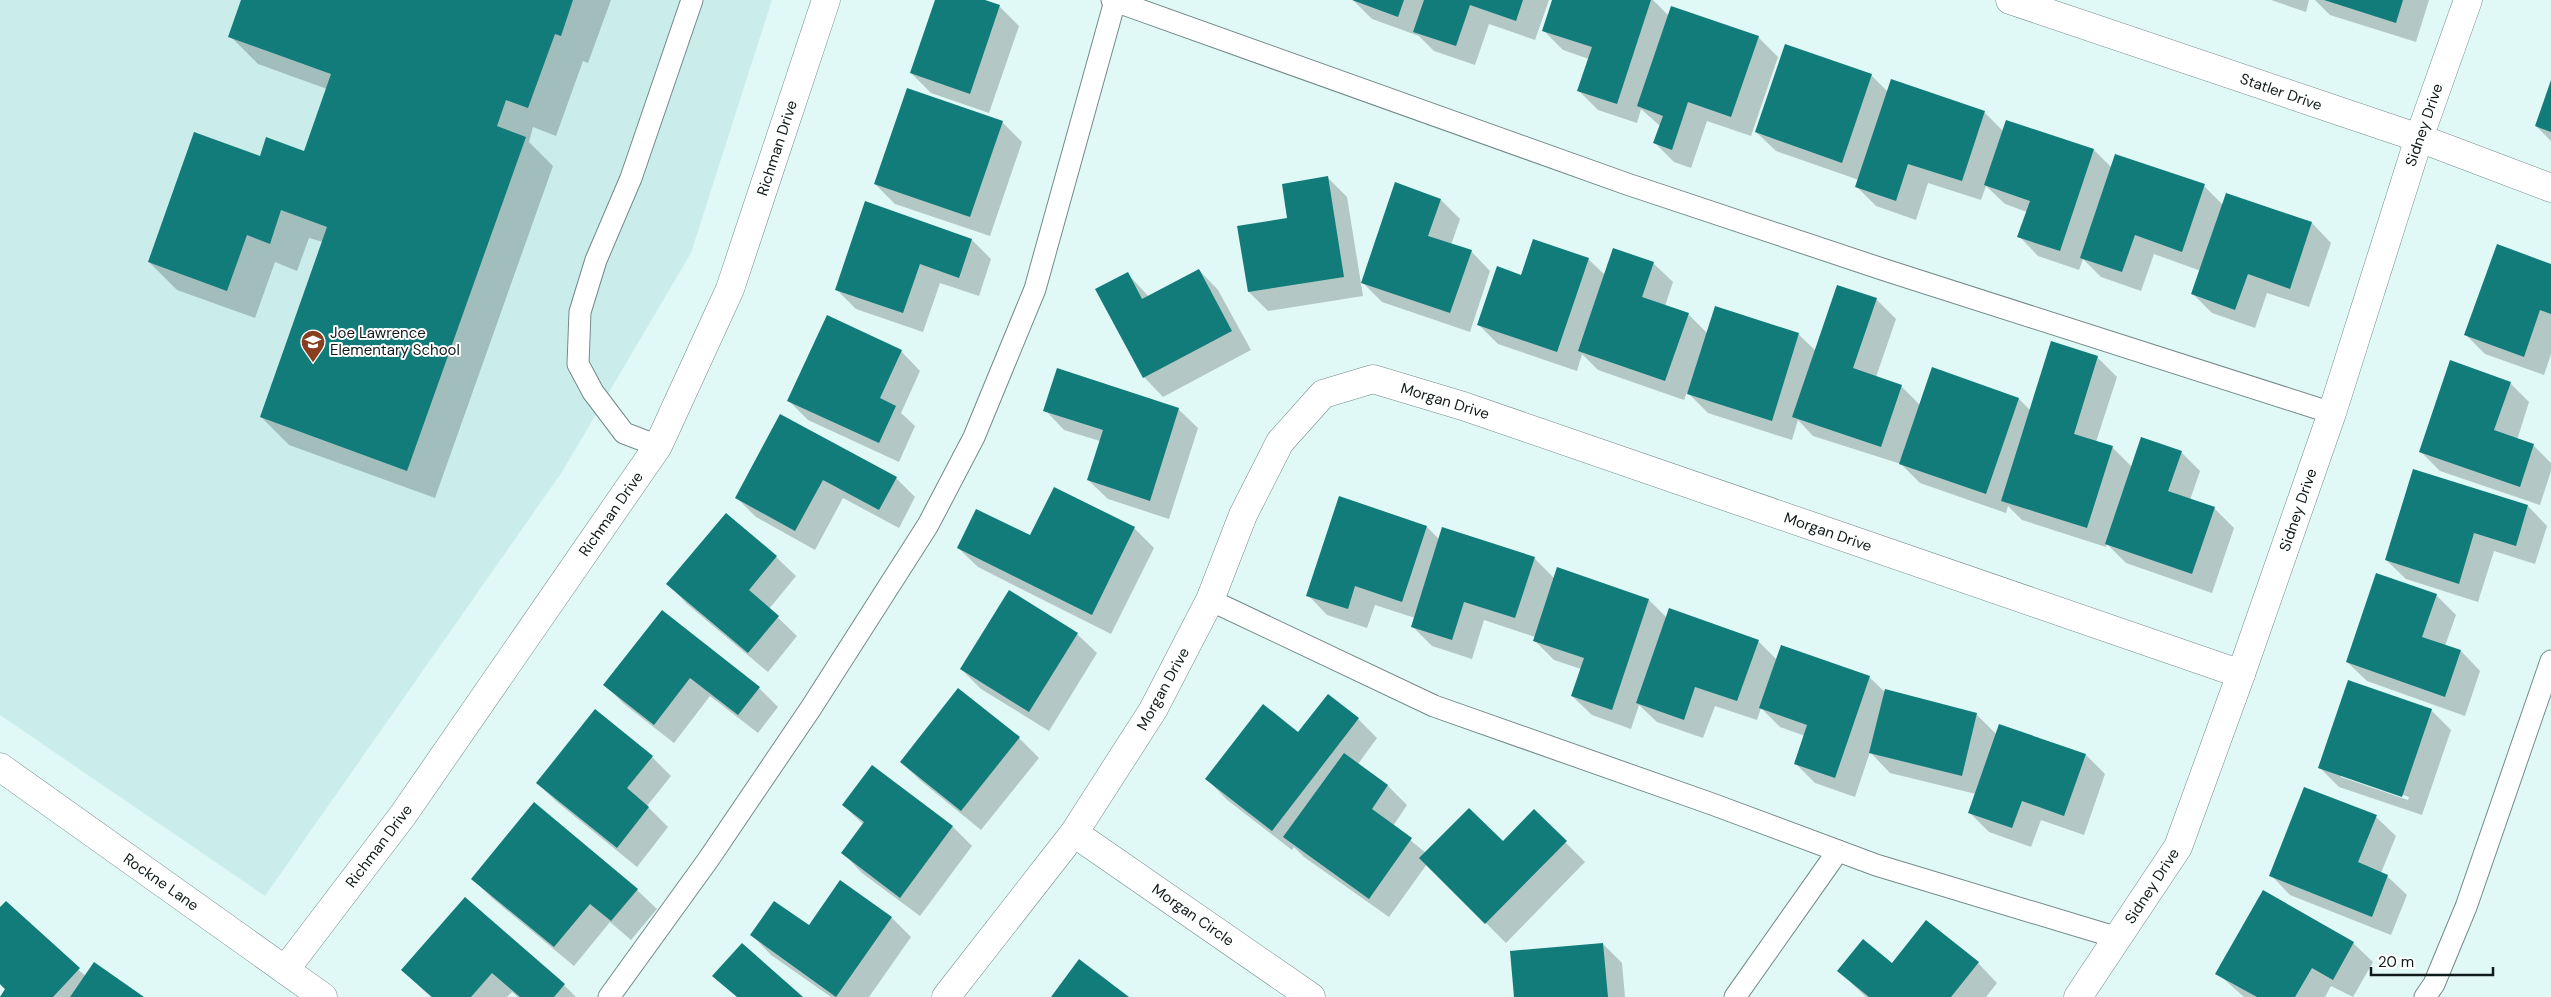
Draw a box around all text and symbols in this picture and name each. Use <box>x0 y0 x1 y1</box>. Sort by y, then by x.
street label: Statler Drive <box>2237 69 2325 115</box>
street label: Sidney Drive <box>2400 81 2448 169</box>
street label: Richman Drive <box>752 98 802 198</box>
place label: Joe Lawrence Elementary School <box>330 323 460 360</box>
school or university icon: Joe Lawrence Elementary School <box>300 329 326 363</box>
street label: Morgan Drive <box>1398 378 1492 424</box>
street label: Sidney Drive <box>2274 466 2322 554</box>
street label: Richman Drive <box>574 468 648 560</box>
street label: Morgan Drive <box>1781 508 1875 556</box>
street label: Morgan Drive <box>1132 644 1194 734</box>
street label: Richman Drive <box>341 800 417 892</box>
street label: Sidney Drive <box>2120 844 2184 928</box>
street label: Rockne Lane <box>119 849 203 915</box>
street label: Morgan Circle <box>1148 879 1238 951</box>
scale bar <box>2371 944 2494 976</box>
text: 20 m <box>2378 952 2414 972</box>

